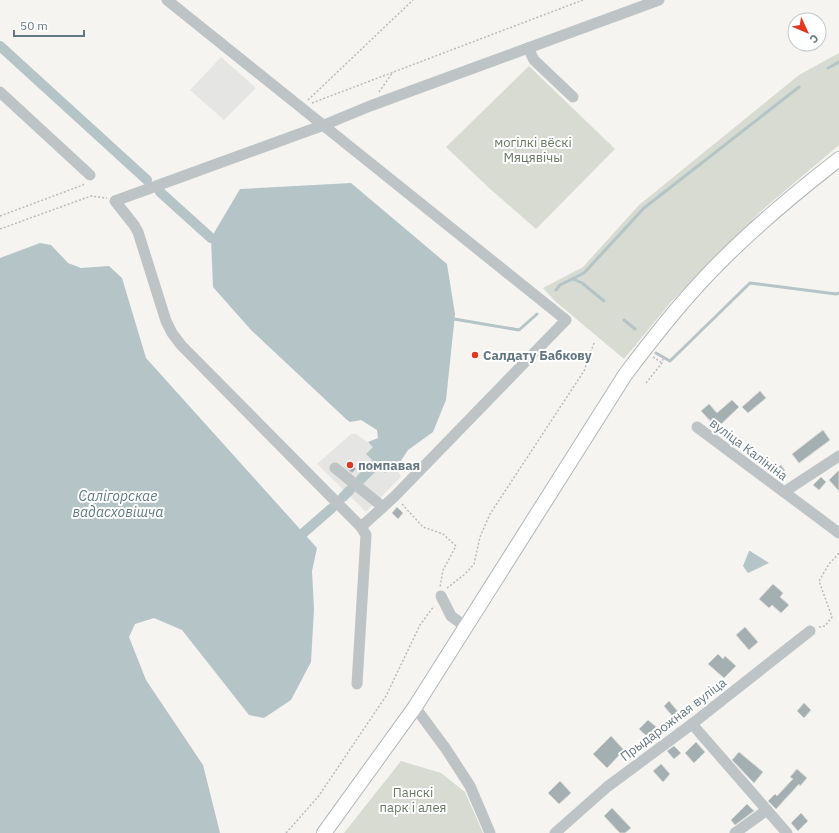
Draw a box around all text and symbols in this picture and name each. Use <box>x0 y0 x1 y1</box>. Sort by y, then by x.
scale bar <box>14 12 84 38</box>
north arrow <box>787 12 827 52</box>
text: 50 m <box>20 18 48 33</box>
text: С <box>807 32 822 46</box>
park label: могілкі вёскі Мяцявічы <box>494 134 572 166</box>
place label: Салдату Бабкову <box>483 347 592 364</box>
marker: Салдату Бабкову <box>470 350 480 360</box>
street label: вуліца Калініна <box>706 414 791 484</box>
place label: помпавая <box>358 457 420 474</box>
marker: помпавая <box>345 460 355 470</box>
water label: Салігорскае вадасховішча <box>72 487 164 521</box>
street label: Прыдарожная вуліца <box>617 674 730 765</box>
park label: Панскі парк і алея <box>380 784 446 816</box>

